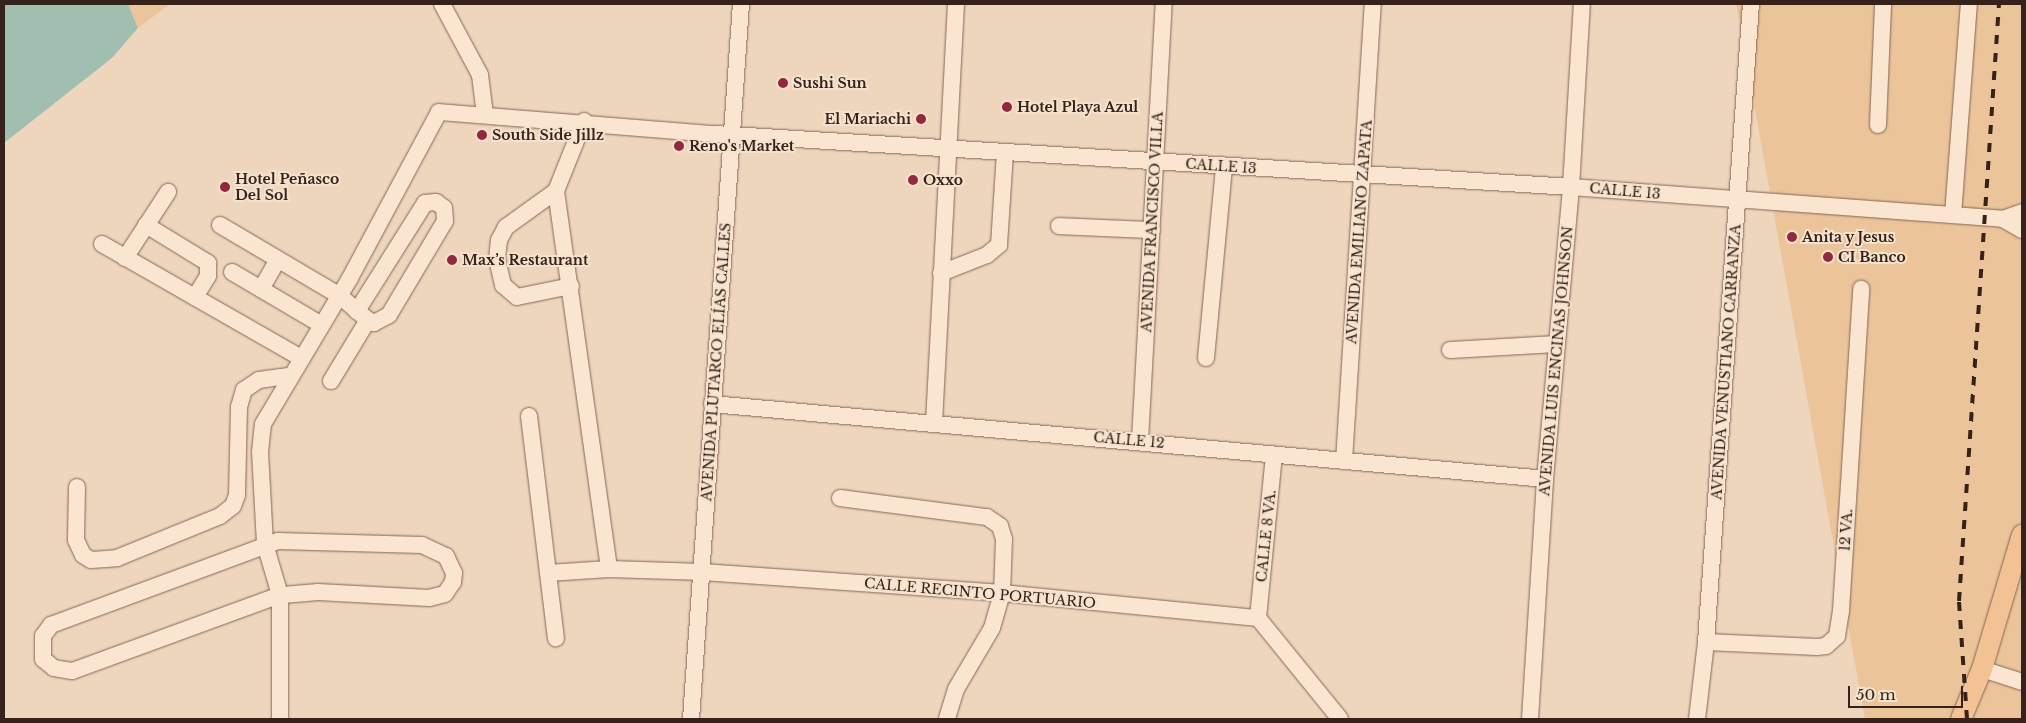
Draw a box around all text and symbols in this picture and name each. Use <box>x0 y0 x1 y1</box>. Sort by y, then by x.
place label: Sushi Sun <box>793 75 867 91</box>
marker: Sushi Sun <box>777 77 789 89</box>
place label: Hotel Playa Azul <box>1017 99 1139 115</box>
marker: Hotel Playa Azul <box>1001 101 1013 113</box>
place label: El Mariachi <box>825 111 911 127</box>
street label: AVENIDA FRANCISCO VILLA <box>1138 111 1166 333</box>
marker: El Mariachi <box>915 113 927 125</box>
street label: AVENIDA EMILIANO ZAPATA <box>1343 119 1375 345</box>
place label: South Side Jillz <box>492 127 604 143</box>
marker: South Side Jillz <box>476 129 488 141</box>
place label: Reno's Market <box>689 138 794 154</box>
marker: Reno's Market <box>673 140 685 152</box>
street label: CALLE 13 <box>1185 155 1257 177</box>
place label: Hotel Peñasco Del Sol <box>235 171 339 203</box>
place label: Oxxo <box>923 172 963 188</box>
marker: Oxxo <box>907 174 919 186</box>
street label: CALLE 13 <box>1589 180 1661 202</box>
marker: Hotel Peñasco Del Sol <box>219 181 231 193</box>
street label: AVENIDA PLUTARCO ELÍAS CALLES <box>698 222 734 502</box>
street label: AVENIDA VENUSTIANO CARRANZA <box>1708 223 1744 501</box>
street label: AVENIDA LUIS ENCINAS JOHNSON <box>1536 225 1576 497</box>
place label: Anita y Jesus <box>1802 229 1895 245</box>
marker: Anita y Jesus <box>1786 231 1798 243</box>
place label: CI Banco <box>1838 249 1906 265</box>
marker: CI Banco <box>1822 251 1834 263</box>
place label: Max’s Restaurant <box>462 252 588 268</box>
marker: Max’s Restaurant <box>446 254 458 266</box>
street label: CALLE 12 <box>1093 429 1165 451</box>
street label: CALLE 8 VA. <box>1253 489 1279 583</box>
street label: 12 VA. <box>1836 508 1856 552</box>
street label: CALLE RECINTO PORTUARIO <box>863 574 1097 612</box>
scale bar <box>1851 676 1966 708</box>
text: 50 m <box>1856 685 1896 704</box>

